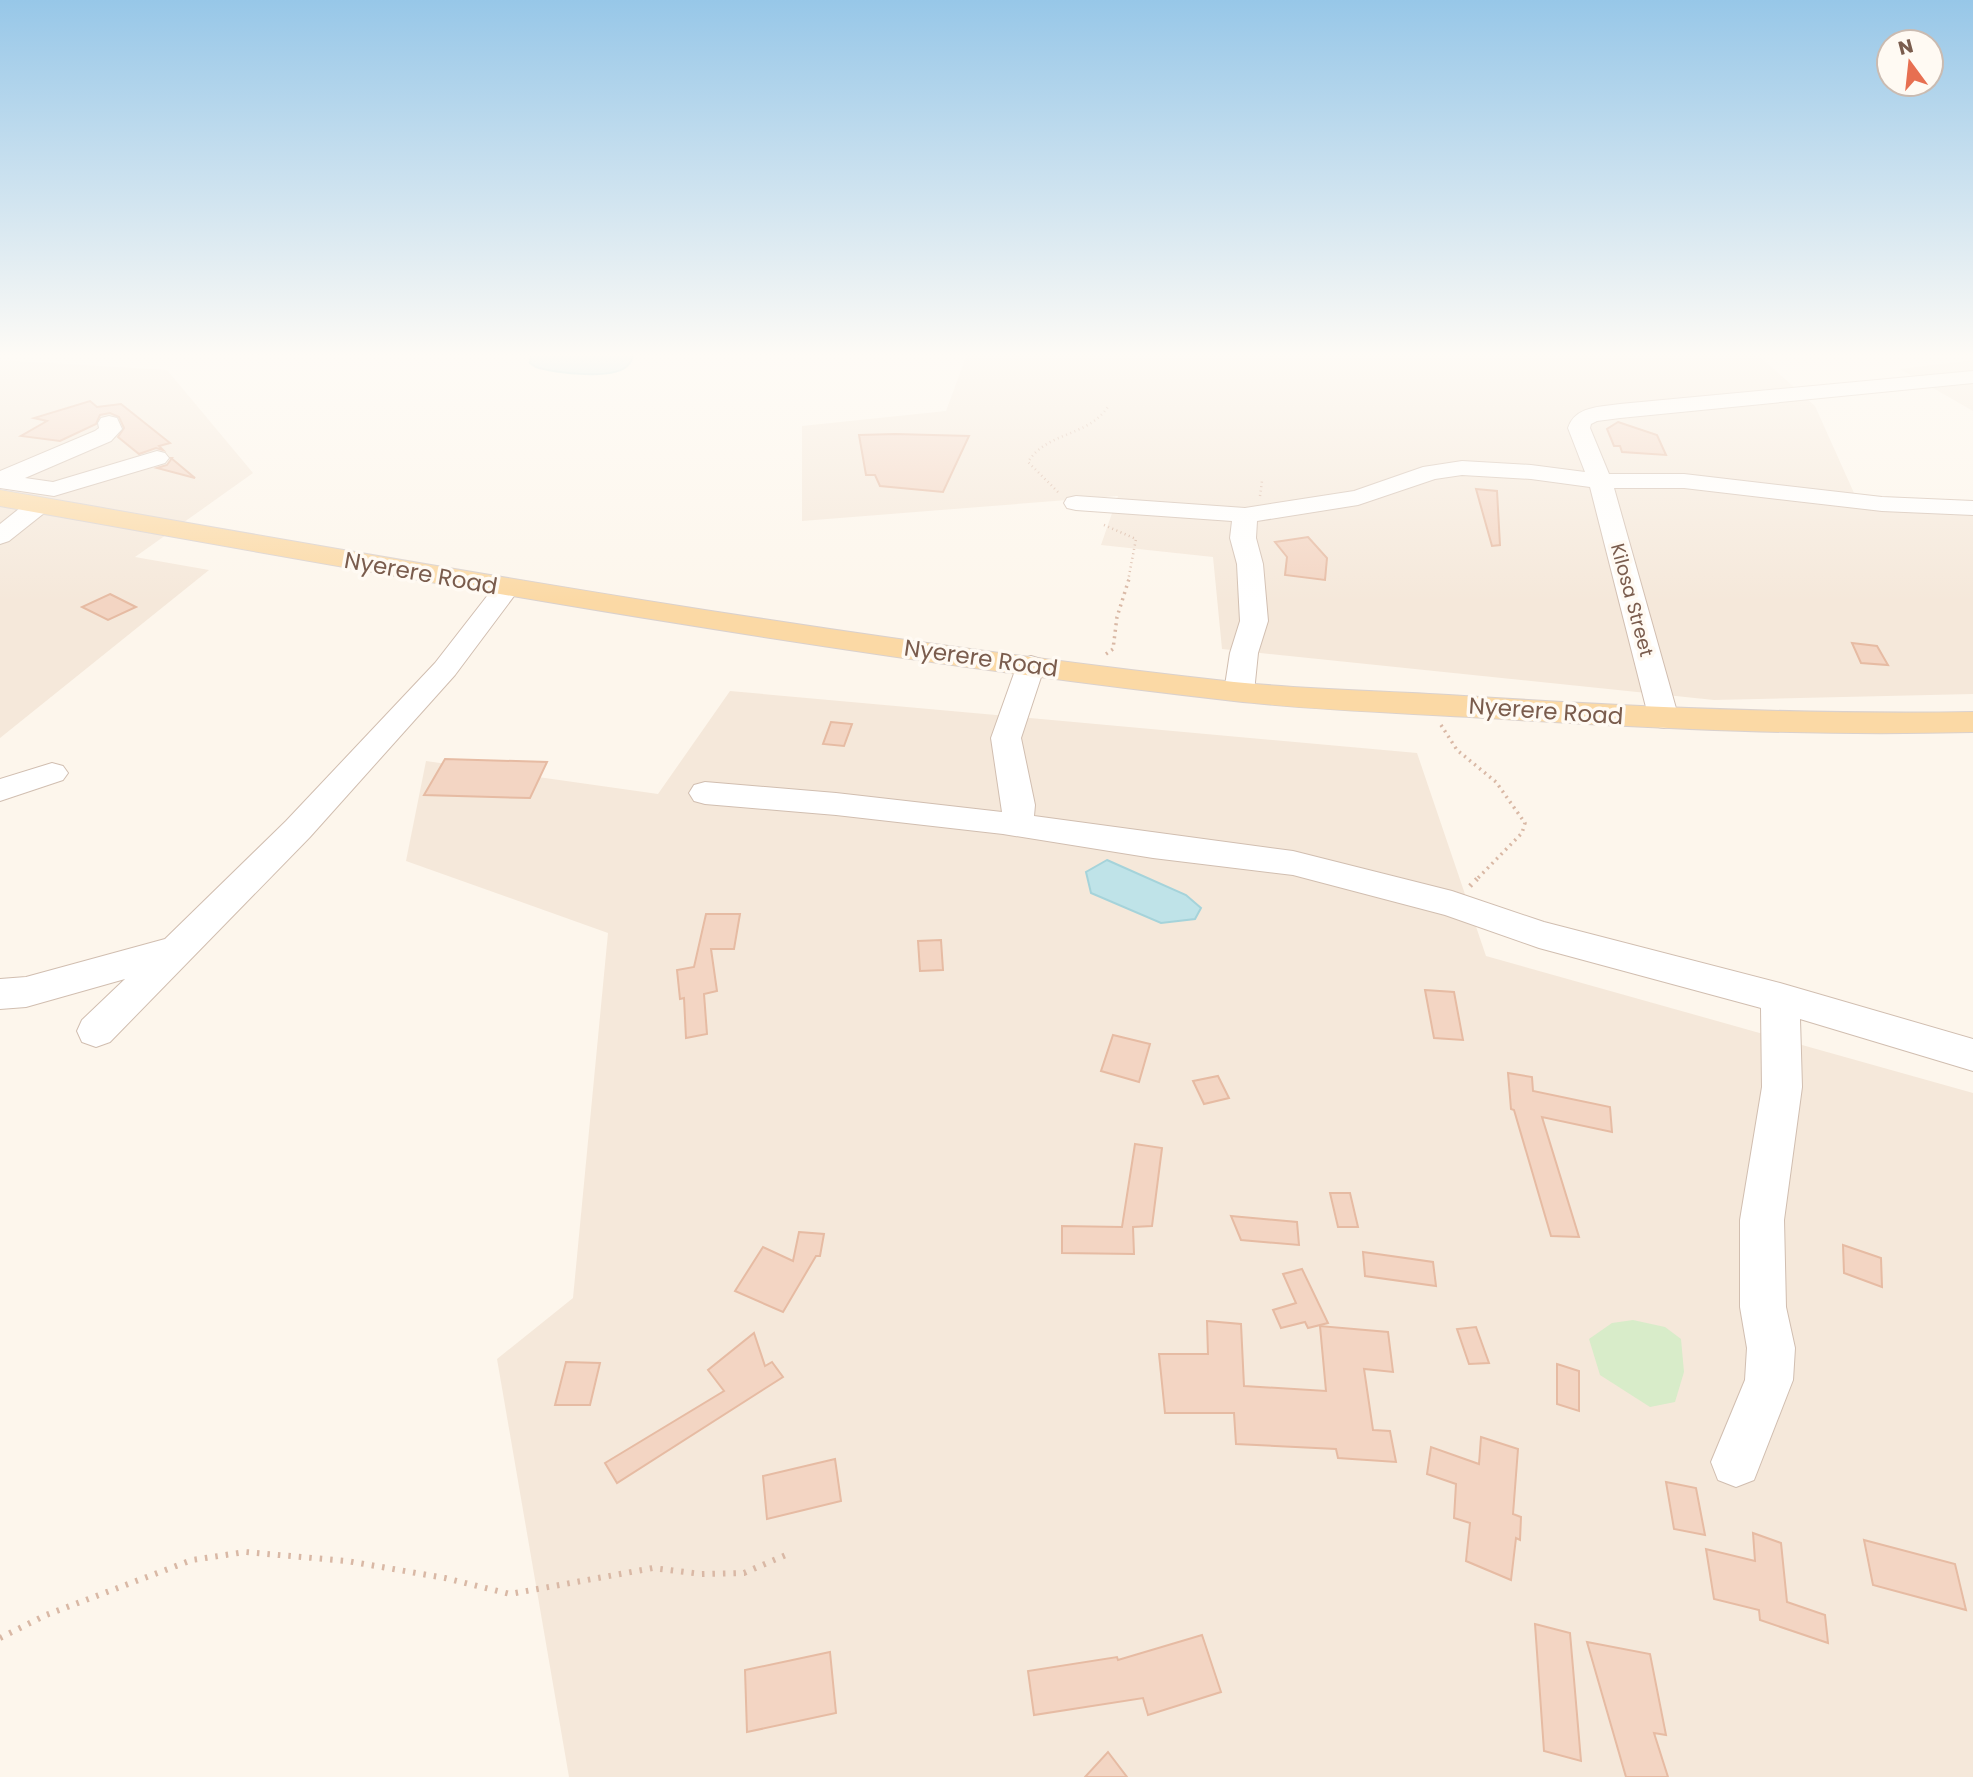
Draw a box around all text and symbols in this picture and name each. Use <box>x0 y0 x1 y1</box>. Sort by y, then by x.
north arrow <box>1875 28 1945 98</box>
text: N <box>1895 32 1916 62</box>
street label: Kilosa Street <box>1604 540 1660 660</box>
street label: Nyerere Road <box>342 544 500 602</box>
street label: Nyerere Road <box>902 631 1060 685</box>
street label: Nyerere Road <box>1468 690 1624 732</box>

